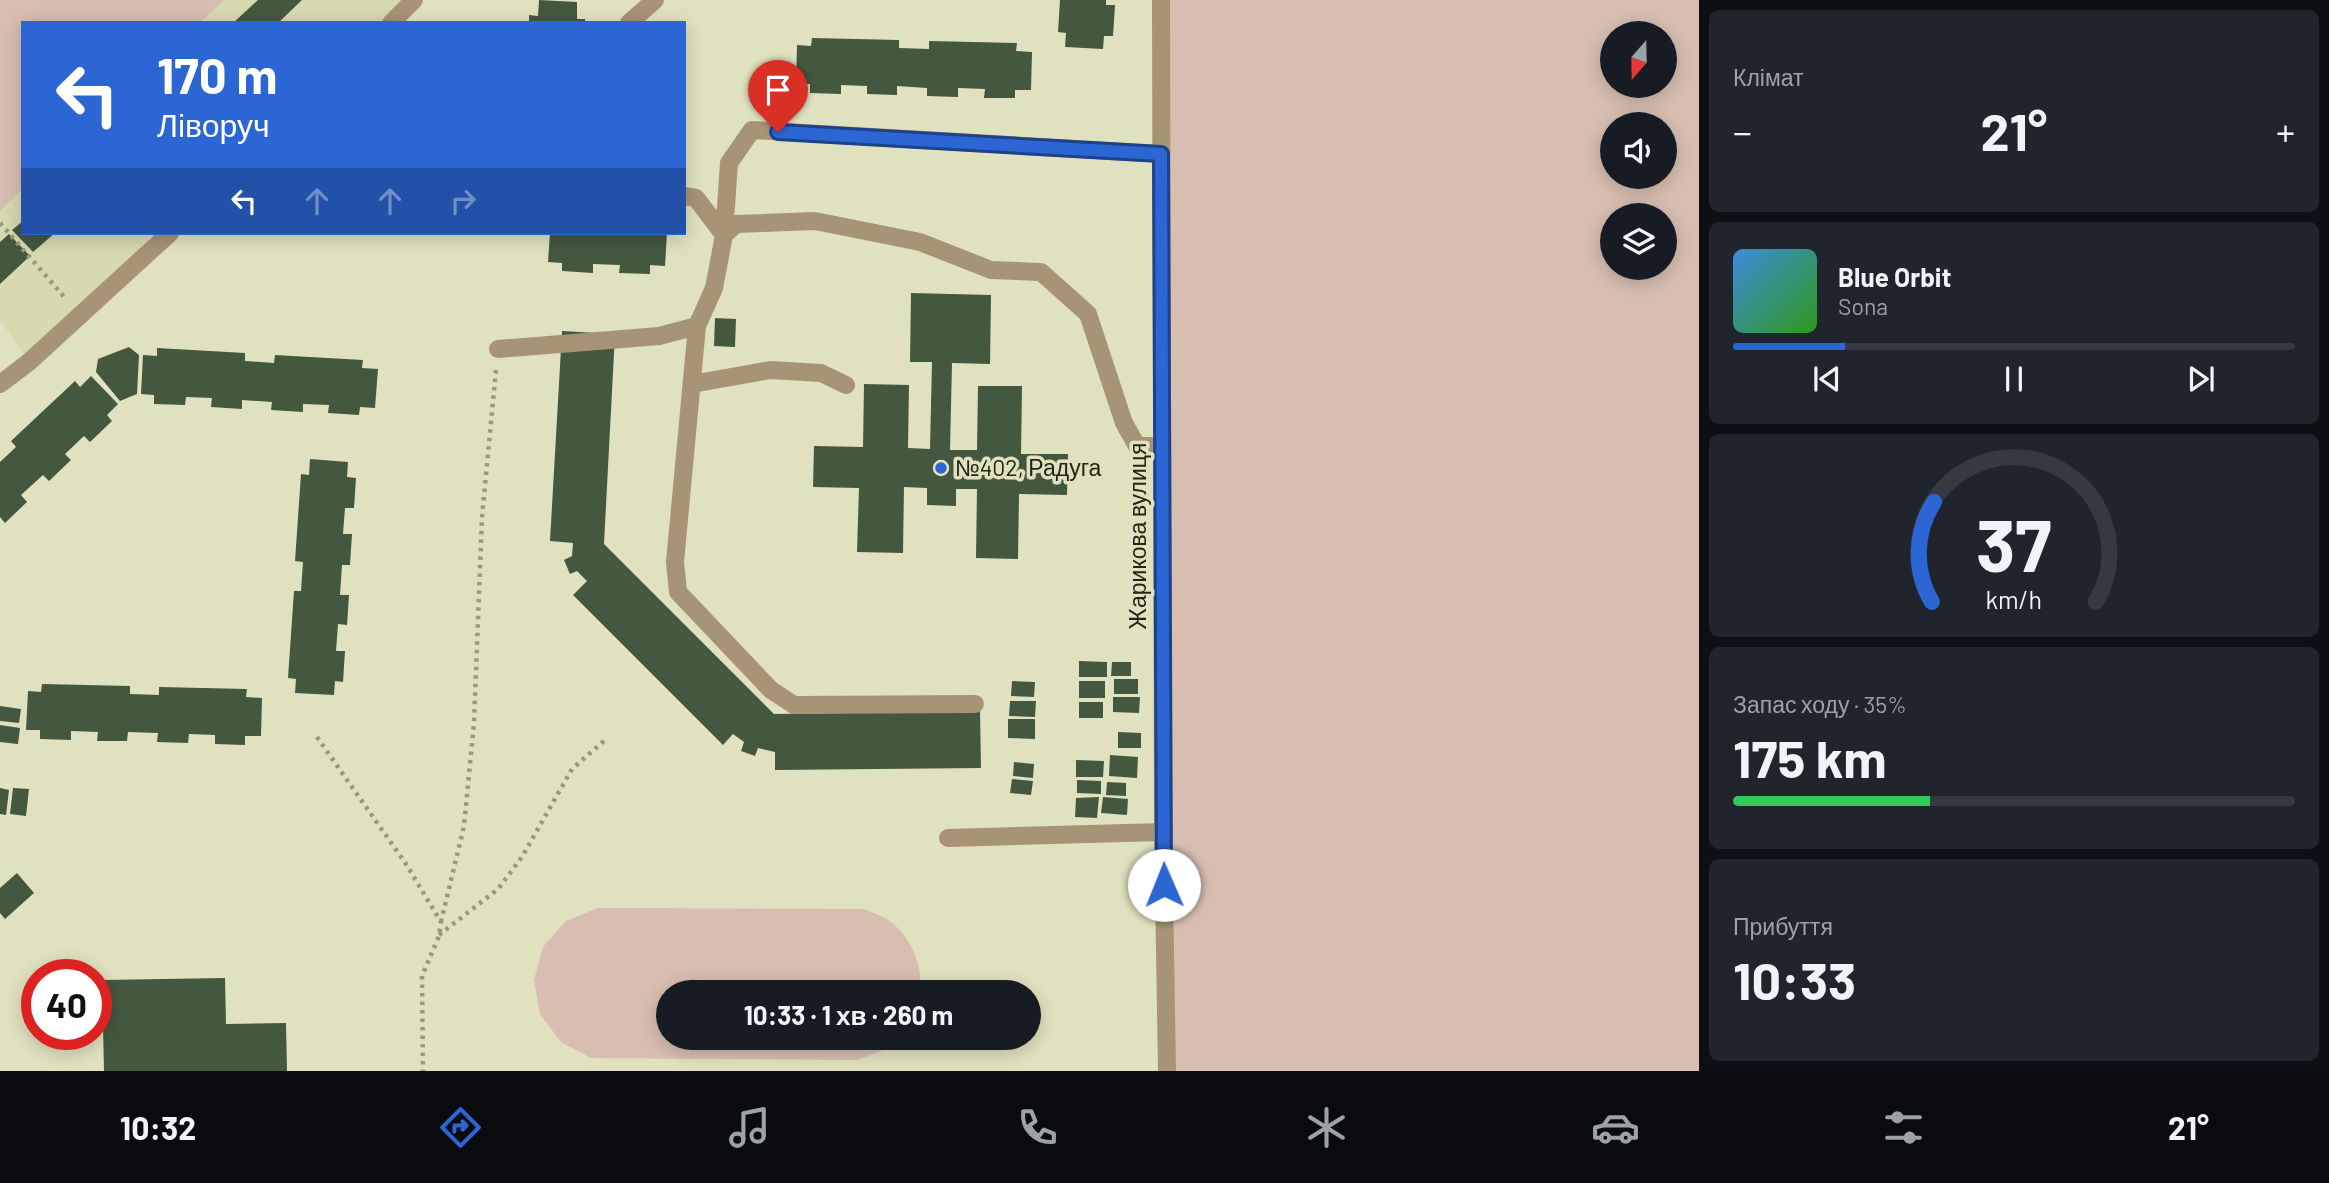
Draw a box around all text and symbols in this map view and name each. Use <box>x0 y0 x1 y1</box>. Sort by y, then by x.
north arrow <box>1600 21 1676 98</box>
map controls <box>1600 21 1677 280</box>
text: 170 m <box>157 45 277 104</box>
icon: left <box>42 49 133 140</box>
pin <box>748 60 808 132</box>
text: Клімат <box>1733 63 1804 91</box>
icon: arrive <box>759 71 797 109</box>
text: 21° <box>1981 99 2047 161</box>
text: Ліворуч <box>157 105 270 143</box>
text: − <box>1733 108 1752 154</box>
text: + <box>2276 108 2295 154</box>
button: sound <box>1600 112 1677 189</box>
icon: left <box>225 182 263 220</box>
icon: ahead <box>298 182 336 220</box>
icon: ahead <box>371 182 409 220</box>
icon: right <box>444 182 482 220</box>
button: layers <box>1600 203 1677 280</box>
text: Blue Orbit <box>1838 261 1951 292</box>
text: Sona <box>1838 292 1888 320</box>
icon: previous <box>1808 360 1846 398</box>
icon: pause <box>1995 360 2033 398</box>
icon: next <box>2182 360 2220 398</box>
street label: Жарикова вулиця <box>1123 443 1151 630</box>
place label: №402, Радуга <box>955 453 1102 481</box>
marker: №402, Радуга <box>933 460 949 476</box>
text: 37 <box>1976 499 2052 587</box>
text: km/h <box>1986 583 2042 613</box>
text: Запас ходу · 35% <box>1733 690 1907 718</box>
text: 175 km <box>1733 726 1887 788</box>
position arrow <box>1127 848 1201 922</box>
text: Прибуття <box>1733 912 1833 940</box>
text: 10:33 <box>1733 948 1856 1010</box>
speed limit sign: 40 <box>21 959 112 1050</box>
text: 10:33 · 1 хв · 260 m <box>744 999 953 1030</box>
icon: directions <box>436 1103 485 1152</box>
icon: music <box>725 1103 774 1152</box>
icon: phone <box>1013 1103 1062 1152</box>
icon: climate <box>1302 1103 1351 1152</box>
icon: car <box>1591 1103 1640 1152</box>
icon: filters <box>1879 1103 1928 1152</box>
text: 10:32 <box>120 1108 196 1146</box>
text: 21° <box>2168 1108 2209 1146</box>

